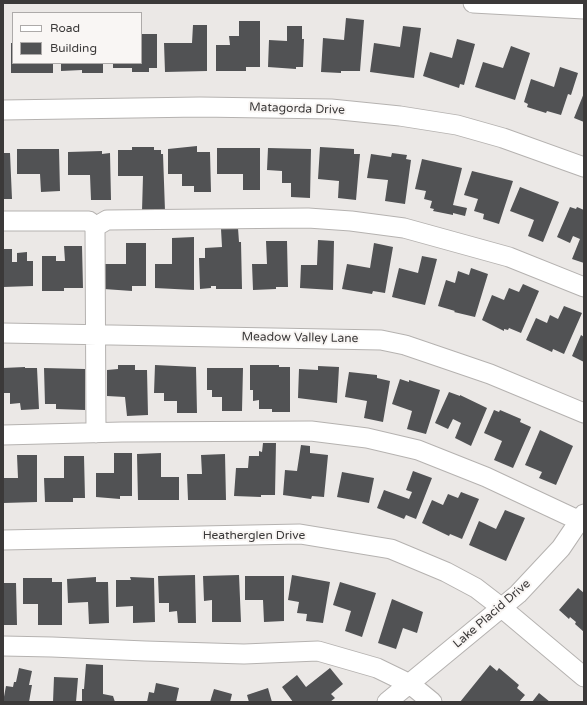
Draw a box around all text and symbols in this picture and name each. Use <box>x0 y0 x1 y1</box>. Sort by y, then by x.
legend <box>12 12 142 64</box>
text: Road <box>50 21 80 35</box>
text: Building <box>50 41 97 55</box>
street label: Matagorda Drive <box>249 100 345 118</box>
street label: Meadow Valley Lane <box>241 330 359 346</box>
street label: Heatherglen Drive <box>203 529 305 543</box>
street label: Lake Placid Drive <box>451 577 533 651</box>

